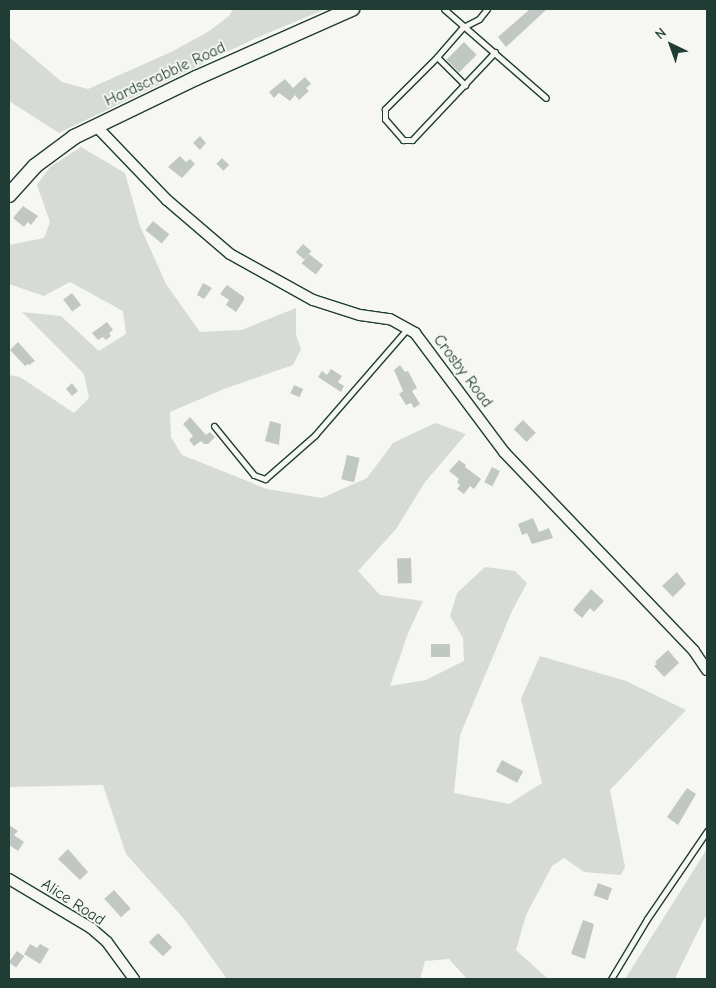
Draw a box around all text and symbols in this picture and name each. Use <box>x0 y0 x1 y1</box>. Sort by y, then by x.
north arrow <box>646 20 696 70</box>
text: N <box>652 24 670 43</box>
street label: Hardscrabble Road <box>101 38 229 110</box>
street label: Crosby Road <box>429 331 497 411</box>
street label: Alice Road <box>38 874 108 930</box>

